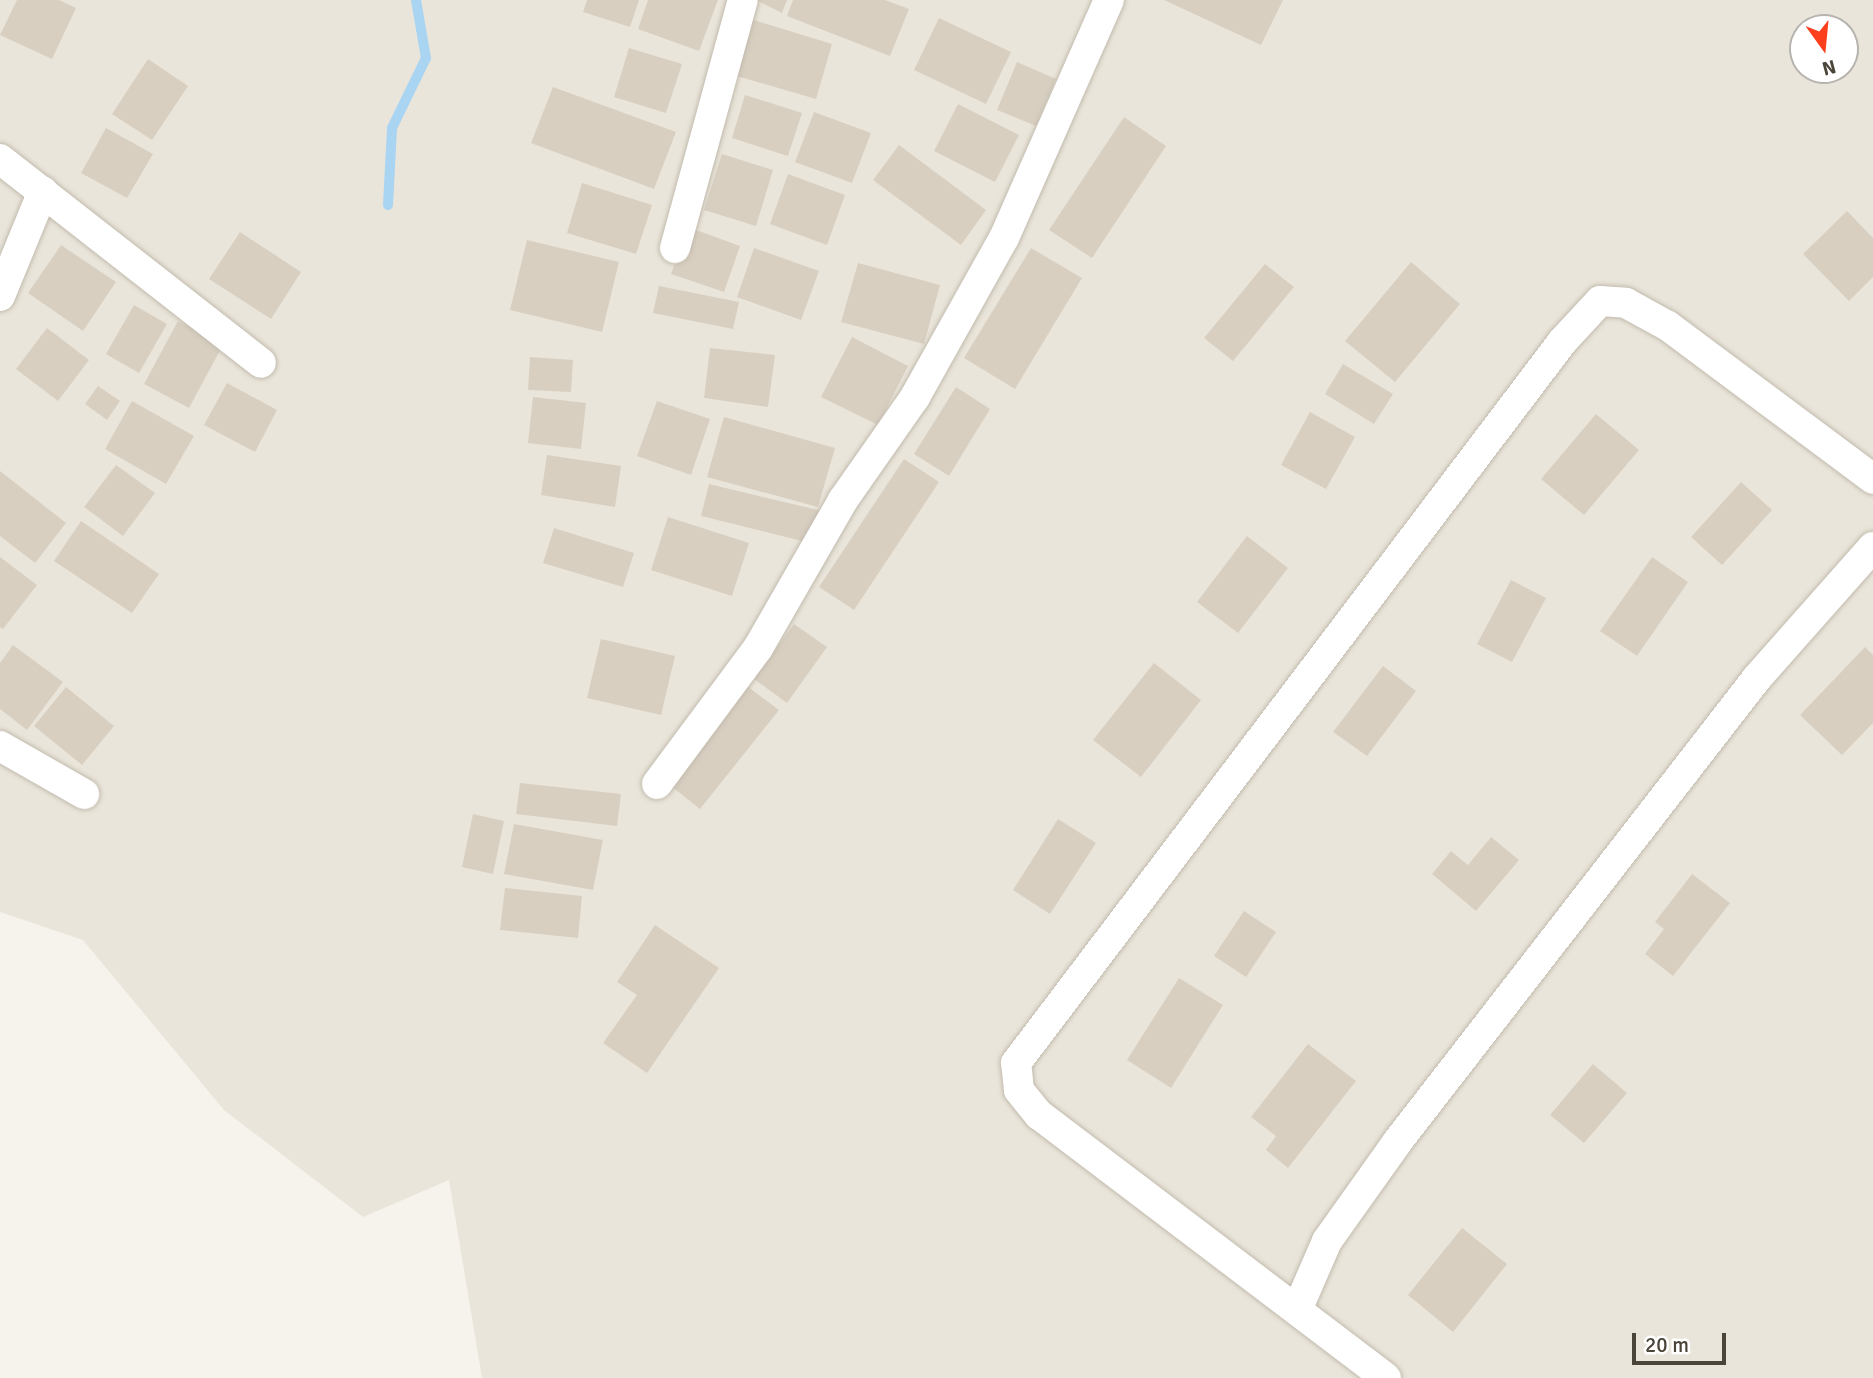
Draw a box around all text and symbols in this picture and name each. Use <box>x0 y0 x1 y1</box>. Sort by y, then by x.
north arrow <box>1789 14 1859 84</box>
text: N <box>1819 54 1838 81</box>
scale bar <box>1635 1318 1730 1362</box>
text: 20 m <box>1645 1332 1689 1358</box>

